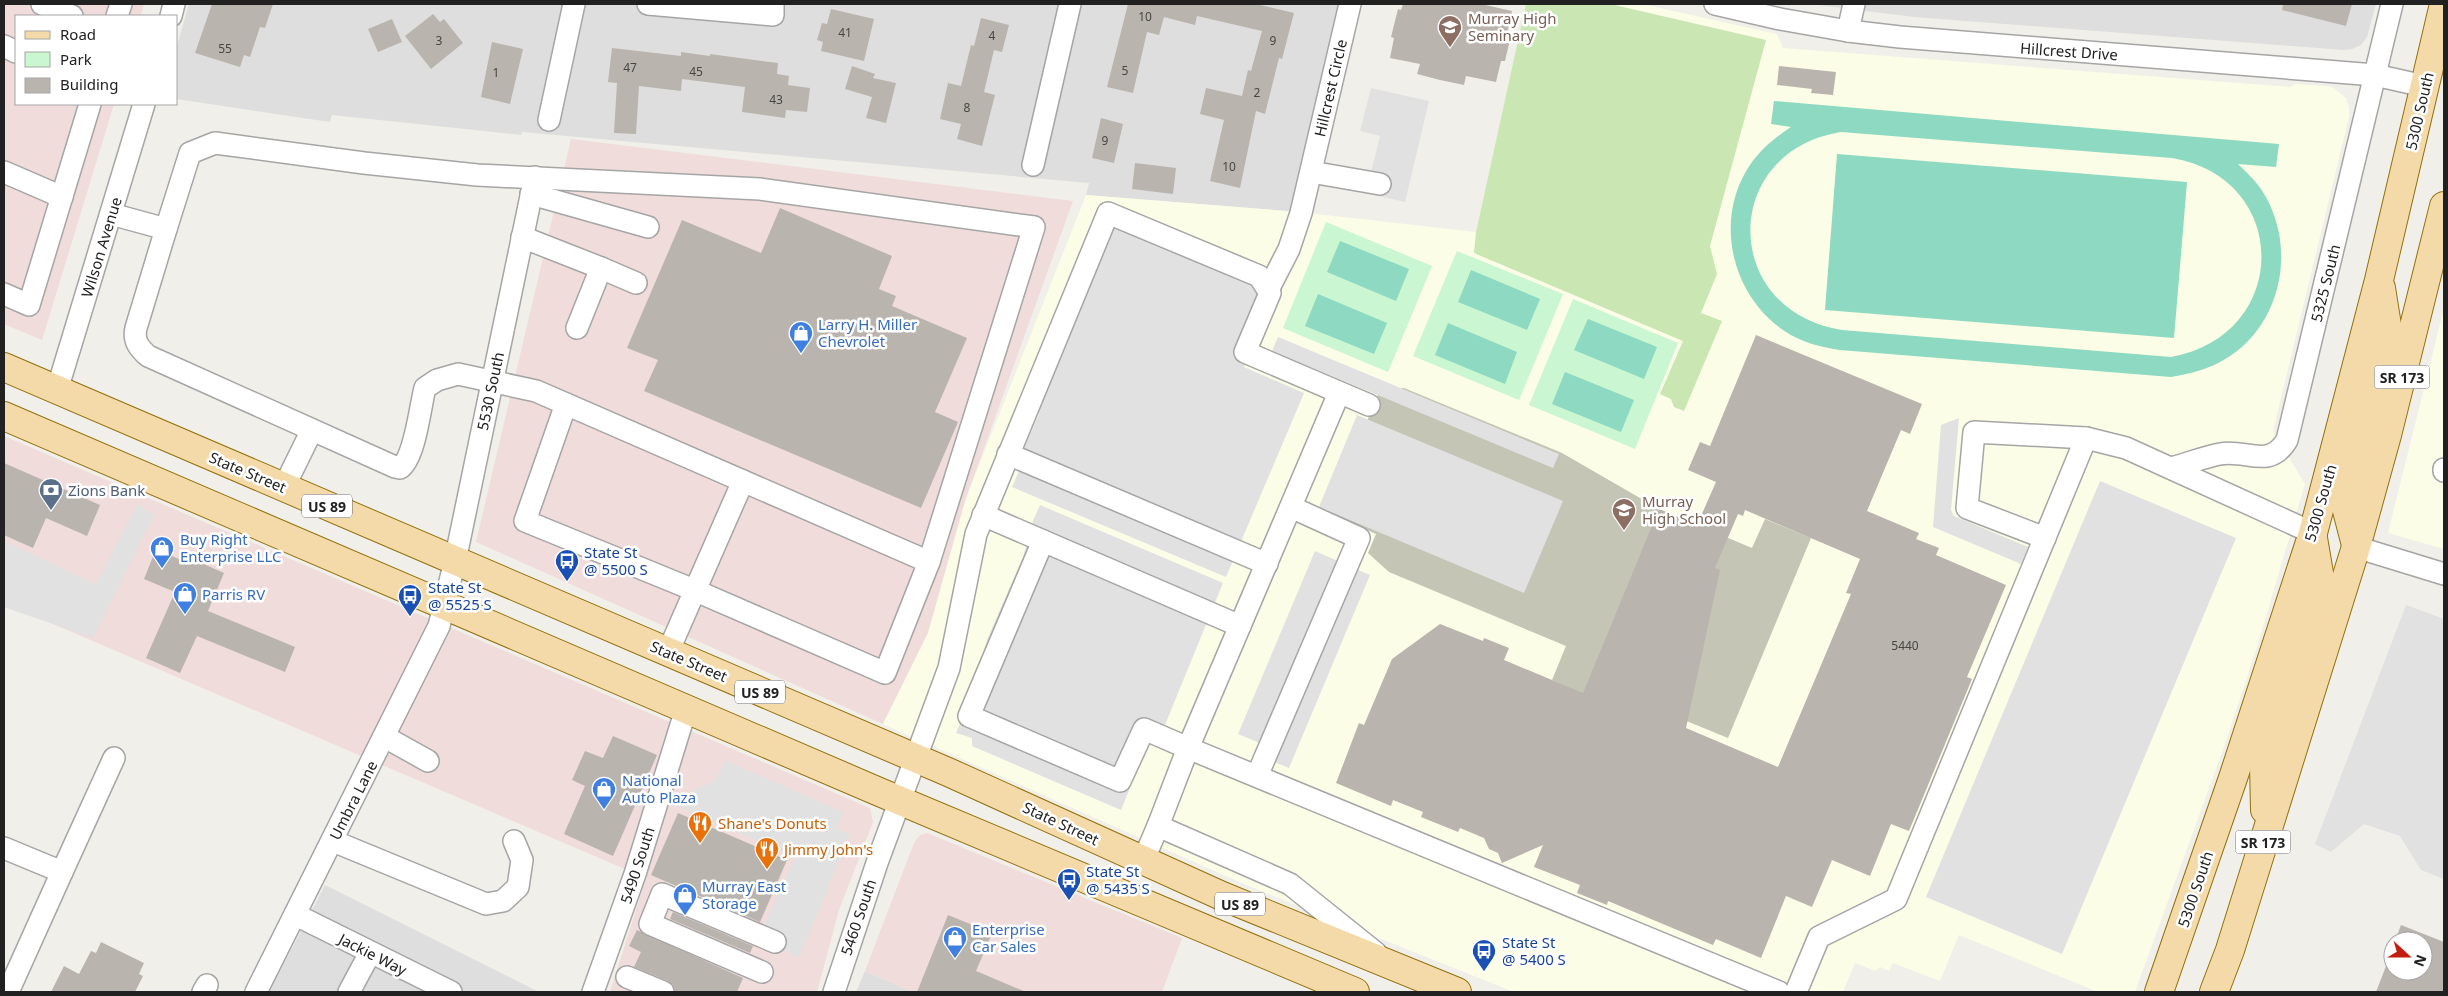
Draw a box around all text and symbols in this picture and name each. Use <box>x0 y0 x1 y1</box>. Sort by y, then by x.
house number: 10 <box>1138 8 1152 25</box>
place label: Murray High Seminary <box>1468 8 1556 45</box>
school or university icon: Murray High Seminary <box>1437 14 1463 48</box>
legend <box>15 15 178 105</box>
text: Road <box>60 24 96 44</box>
house number: 41 <box>838 24 852 41</box>
house number: 4 <box>989 27 996 44</box>
house number: 3 <box>436 32 443 49</box>
house number: 9 <box>1270 32 1277 49</box>
street label: Hillcrest Circle <box>1309 37 1351 139</box>
street label: Hillcrest Drive <box>2019 38 2119 64</box>
house number: 55 <box>218 40 232 57</box>
text: Park <box>60 49 92 69</box>
house number: 47 <box>623 59 637 76</box>
house number: 5 <box>1122 62 1129 79</box>
house number: 45 <box>689 63 703 80</box>
house number: 1 <box>493 64 499 81</box>
street label: 5300 South <box>2400 70 2438 152</box>
text: Building <box>60 74 118 94</box>
house number: 2 <box>1254 84 1261 101</box>
house number: 43 <box>769 91 783 108</box>
house number: 8 <box>964 99 971 116</box>
house number: 9 <box>1102 132 1109 149</box>
house number: 10 <box>1222 158 1236 175</box>
street label: Wilson Avenue <box>76 194 126 300</box>
street label: 5325 South <box>2306 242 2344 324</box>
place label: Larry H. Miller Chevrolet <box>818 314 917 351</box>
shop icon: Larry H. Miller Chevrolet <box>788 320 814 354</box>
street label: 5530 South <box>472 350 508 432</box>
road number: SR 173 <box>2374 366 2430 388</box>
street label: State Street <box>206 447 290 497</box>
street label: 5300 South <box>2299 462 2341 544</box>
bank icon: Zions Bank <box>38 477 64 511</box>
place label: Zions Bank <box>68 480 145 500</box>
place label: Murray High School <box>1642 491 1726 528</box>
road number: US 89 <box>302 494 352 518</box>
school or university icon: Murray High School <box>1611 497 1637 531</box>
place label: Buy Right Enterprise LLC <box>180 529 282 566</box>
shop icon: Buy Right Enterprise LLC <box>149 535 175 569</box>
place label: State St @ 5500 S <box>584 542 648 579</box>
bus stop icon: State St @ 5500 S <box>554 548 580 582</box>
place label: State St @ 5525 S <box>428 577 492 614</box>
shop icon: Parris RV <box>172 581 198 615</box>
bus stop icon: State St @ 5525 S <box>397 583 423 617</box>
place label: Parris RV <box>202 584 265 604</box>
street label: State Street <box>647 636 731 686</box>
house number: 5440 <box>1891 637 1919 654</box>
road number: US 89 <box>735 680 785 704</box>
street label: Umbra Lane <box>324 757 382 843</box>
place label: National Auto Plaza <box>622 770 696 807</box>
shop icon: National Auto Plaza <box>591 776 617 810</box>
street label: State Street <box>1020 797 1103 850</box>
restaurant icon: Shane's Donuts <box>687 810 713 844</box>
place label: Shane's Donuts <box>718 813 827 833</box>
street label: 5490 South <box>615 824 659 906</box>
road number: SR 173 <box>2236 830 2290 854</box>
restaurant icon: Jimmy John's <box>754 836 780 870</box>
place label: Jimmy John's <box>782 839 873 859</box>
street label: 5300 South <box>2173 848 2217 930</box>
place label: State St @ 5435 S <box>1086 861 1150 898</box>
bus stop icon: State St @ 5435 S <box>1056 867 1082 901</box>
place label: Murray East Storage <box>702 876 787 913</box>
street label: 5460 South <box>836 876 880 958</box>
shop icon: Murray East Storage <box>672 882 698 916</box>
road number: US 89 <box>1215 892 1265 916</box>
place label: Enterprise Car Sales <box>972 919 1045 956</box>
shop icon: Enterprise Car Sales <box>942 925 968 959</box>
street label: Jackie Way <box>334 927 411 980</box>
north arrow <box>2383 931 2433 981</box>
place label: State St @ 5400 S <box>1502 932 1566 969</box>
bus stop icon: State St @ 5400 S <box>1471 938 1497 972</box>
text: N <box>2410 952 2432 970</box>

